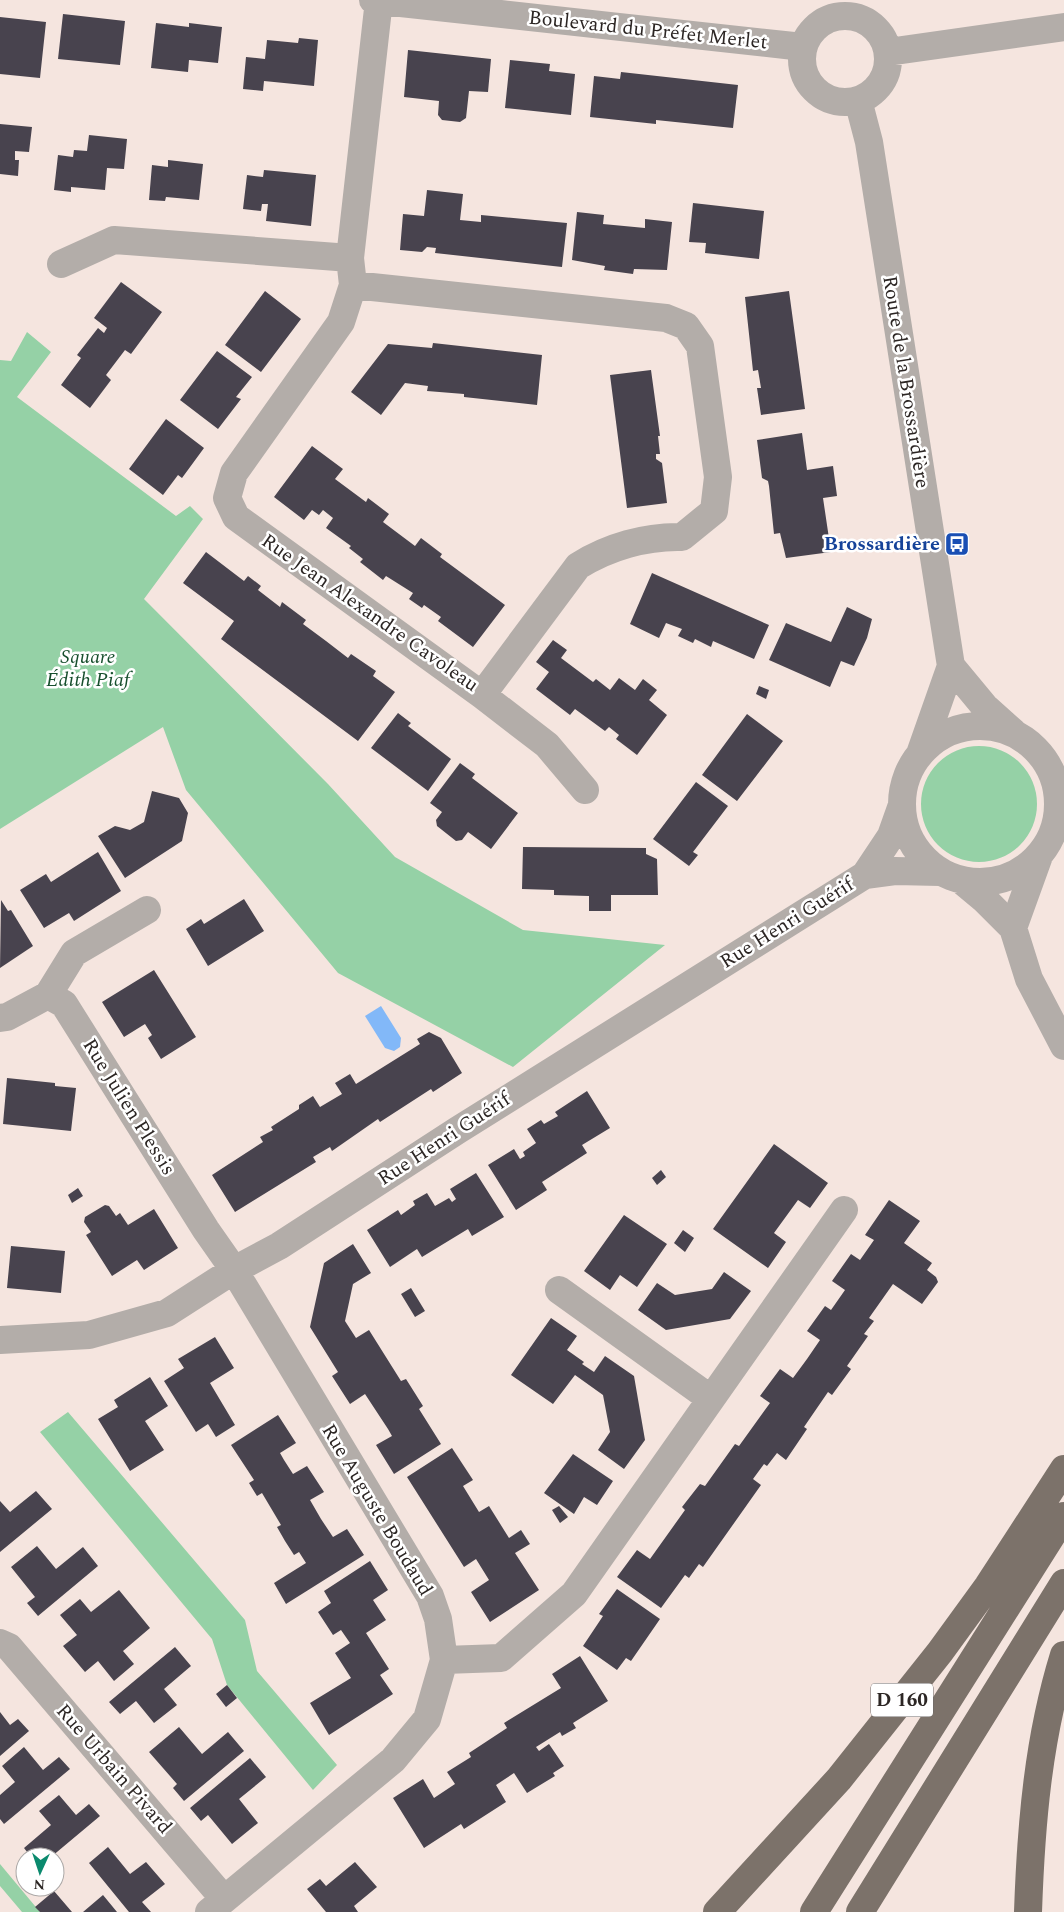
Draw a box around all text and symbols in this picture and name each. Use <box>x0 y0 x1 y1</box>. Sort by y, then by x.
street label: Boulevard du Préfet Merlet <box>527 3 769 57</box>
street label: Route de la Brossardière <box>874 273 938 491</box>
street label: Rue Jean Alexandre Cavoleau <box>255 526 485 700</box>
place label: Brossardière <box>824 529 940 559</box>
bus stop icon: Brossardière <box>944 531 970 557</box>
park label: Square Édith Piaf <box>46 642 134 695</box>
street label: Rue Henri Guérif <box>714 869 862 976</box>
street label: Rue Julien Plessis <box>75 1033 183 1181</box>
street label: Rue Henri Guérif <box>372 1084 518 1193</box>
street label: Rue Auguste Boudaud <box>314 1418 440 1602</box>
road number: D 160 <box>871 1684 933 1716</box>
street label: Rue Urbain Pivard <box>49 1697 179 1841</box>
north arrow <box>15 1847 65 1897</box>
text: N <box>33 1874 46 1895</box>

